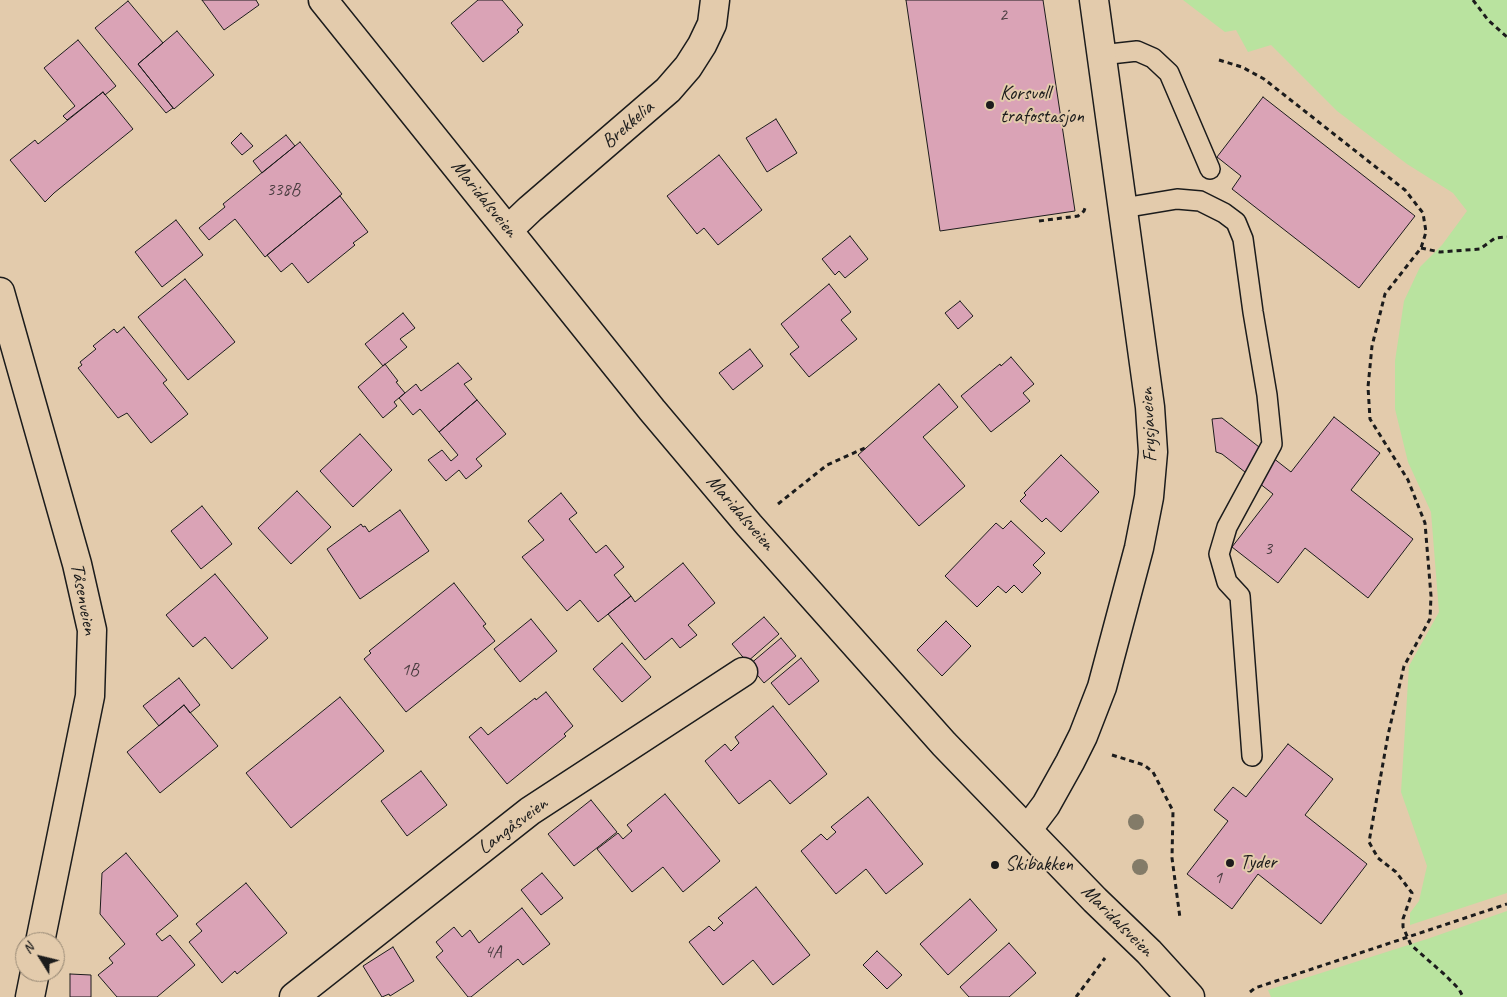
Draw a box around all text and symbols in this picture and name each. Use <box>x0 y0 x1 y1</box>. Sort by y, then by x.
house number: 2 <box>999 4 1007 26</box>
place label: Korsvoll trafostasjon <box>1000 82 1084 129</box>
street label: Brekkelia <box>597 96 659 154</box>
marker: Korsvoll trafostasjon <box>984 99 996 111</box>
street label: Maridalsveien <box>446 155 522 243</box>
house number: 338B <box>266 179 300 201</box>
street label: Frysjaveien <box>1135 387 1163 463</box>
street label: Maridalsveien <box>701 470 779 556</box>
house number: 3 <box>1264 538 1272 560</box>
street label: Tåsenveien <box>64 561 102 637</box>
house number: 1B <box>401 659 419 681</box>
street label: Langåsveien <box>473 792 553 860</box>
place label: Tyder <box>1240 851 1277 875</box>
place label: Skibakken <box>1005 853 1073 877</box>
marker: Tyder <box>1224 857 1236 869</box>
marker: Skibakken <box>989 859 1001 871</box>
house number: 1 <box>1214 867 1222 889</box>
street label: Maridalsveien <box>1076 880 1158 962</box>
north arrow <box>15 932 65 982</box>
text: N <box>19 940 38 957</box>
house number: 4A <box>484 941 502 963</box>

